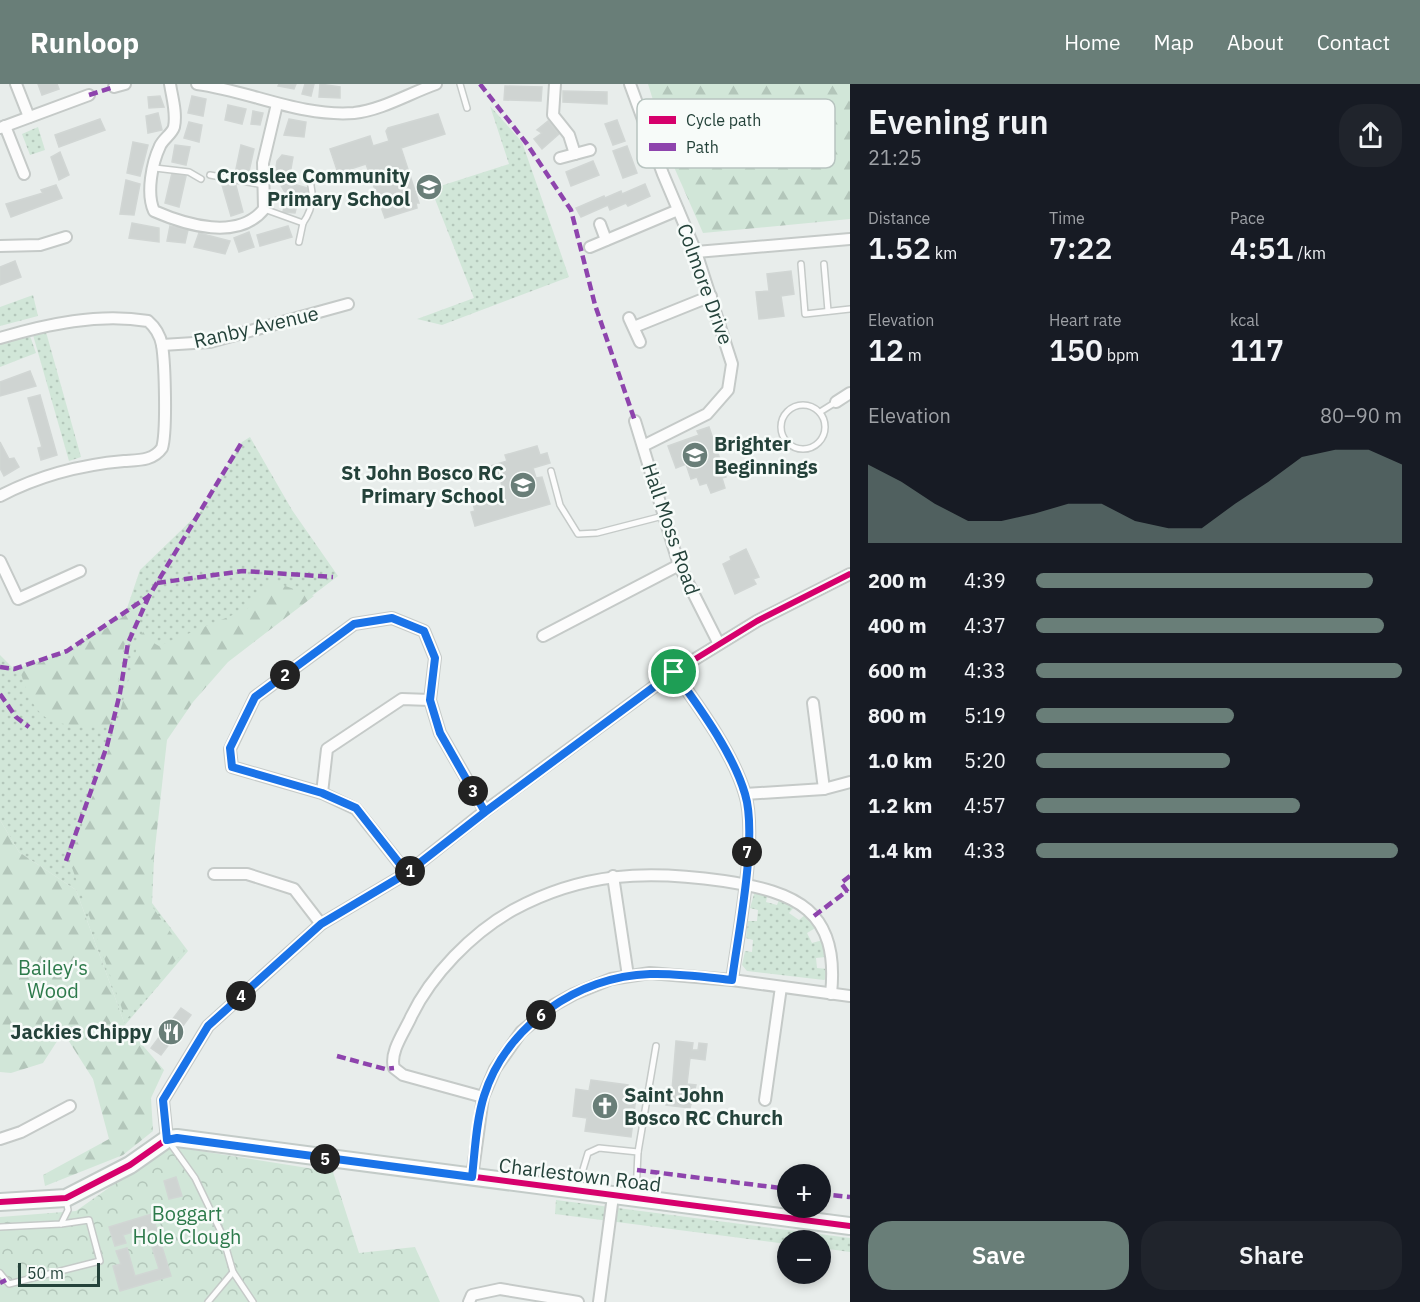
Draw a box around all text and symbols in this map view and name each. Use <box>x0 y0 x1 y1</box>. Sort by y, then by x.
text: Runloop <box>30 24 139 61</box>
text: Home <box>1064 28 1121 56</box>
text: Map <box>1154 28 1194 56</box>
text: About <box>1227 28 1284 56</box>
text: Contact <box>1317 28 1390 56</box>
legend <box>637 99 835 168</box>
text: Evening run <box>868 100 1049 143</box>
button: share <box>1339 104 1402 167</box>
text: Cycle path <box>686 110 761 130</box>
text: Path <box>686 137 719 157</box>
text: 21:25 <box>868 144 922 171</box>
place label: Crosslee Community Primary School <box>216 162 410 212</box>
school or university icon: Crosslee Community Primary School <box>414 172 444 202</box>
text: Distance <box>868 208 930 228</box>
text: Time <box>1049 208 1085 228</box>
text: Pace <box>1230 208 1265 228</box>
street label: Colmore Drive <box>671 219 740 348</box>
text: 1.52 <box>868 228 931 267</box>
text: 7:22 <box>1049 228 1113 267</box>
text: 4:51 <box>1230 228 1294 267</box>
text: km <box>931 243 957 263</box>
text: /km <box>1294 243 1326 263</box>
street label: Ranby Avenue <box>191 299 321 354</box>
text: Elevation <box>868 310 934 330</box>
text: Heart rate <box>1049 310 1122 330</box>
text: kcal <box>1230 310 1259 330</box>
text: 12 <box>868 330 904 369</box>
text: 150 <box>1049 330 1103 369</box>
text: 117 <box>1230 330 1284 369</box>
text: m <box>904 345 922 365</box>
text: bpm <box>1103 345 1139 365</box>
text: Elevation <box>868 402 951 429</box>
text: 80–90 m <box>1320 402 1402 429</box>
place label: Brighter Beginnings <box>714 430 818 480</box>
school or university icon: Brighter Beginnings <box>680 440 710 470</box>
place label: St John Bosco RC Primary School <box>341 459 504 509</box>
street label: Hall Moss Road <box>636 459 707 598</box>
school or university icon: St John Bosco RC Primary School <box>508 470 538 500</box>
text: 200 m <box>868 567 927 594</box>
text: 4:39 <box>964 567 1006 594</box>
text: 400 m <box>868 612 927 639</box>
text: 4:37 <box>964 612 1006 639</box>
pin <box>648 646 699 697</box>
icon: arrive <box>657 655 690 688</box>
text: 600 m <box>868 657 927 684</box>
text: 4:33 <box>964 657 1006 684</box>
pin: 2 <box>270 660 300 690</box>
text: 2 <box>280 665 290 685</box>
text: 800 m <box>868 702 927 729</box>
text: 5:19 <box>964 702 1006 729</box>
text: 1.0 km <box>868 747 932 774</box>
text: 5:20 <box>964 747 1006 774</box>
pin: 3 <box>458 776 488 806</box>
text: 3 <box>468 781 478 801</box>
text: 1.2 km <box>868 792 932 819</box>
text: 4:57 <box>964 792 1006 819</box>
pin: 7 <box>732 837 762 867</box>
text: 1.4 km <box>868 837 932 864</box>
text: 4:33 <box>964 837 1006 864</box>
text: 7 <box>742 842 752 862</box>
pin: 1 <box>395 856 425 886</box>
text: 1 <box>405 861 415 881</box>
park label: Bailey's Wood <box>18 954 88 1004</box>
pin: 4 <box>226 981 256 1011</box>
text: 4 <box>236 986 246 1006</box>
pin: 6 <box>526 1000 556 1030</box>
text: 6 <box>536 1005 546 1025</box>
restaurant icon: Jackies Chippy <box>156 1017 186 1047</box>
place label: Jackies Chippy <box>10 1018 152 1045</box>
place label: Saint John Bosco RC Church <box>624 1081 783 1131</box>
church icon: Saint John Bosco RC Church <box>590 1091 620 1121</box>
pin: 5 <box>310 1144 340 1174</box>
text: 5 <box>320 1149 330 1169</box>
street label: Charlestown Road <box>497 1151 663 1198</box>
map controls <box>777 1164 831 1284</box>
button: + <box>777 1164 831 1218</box>
park label: Boggart Hole Clough <box>133 1200 241 1250</box>
button: Save <box>868 1221 1129 1290</box>
button: Share <box>1141 1221 1402 1290</box>
button: − <box>777 1230 831 1284</box>
scale bar <box>18 1260 100 1288</box>
text: 50 m <box>27 1263 64 1283</box>

